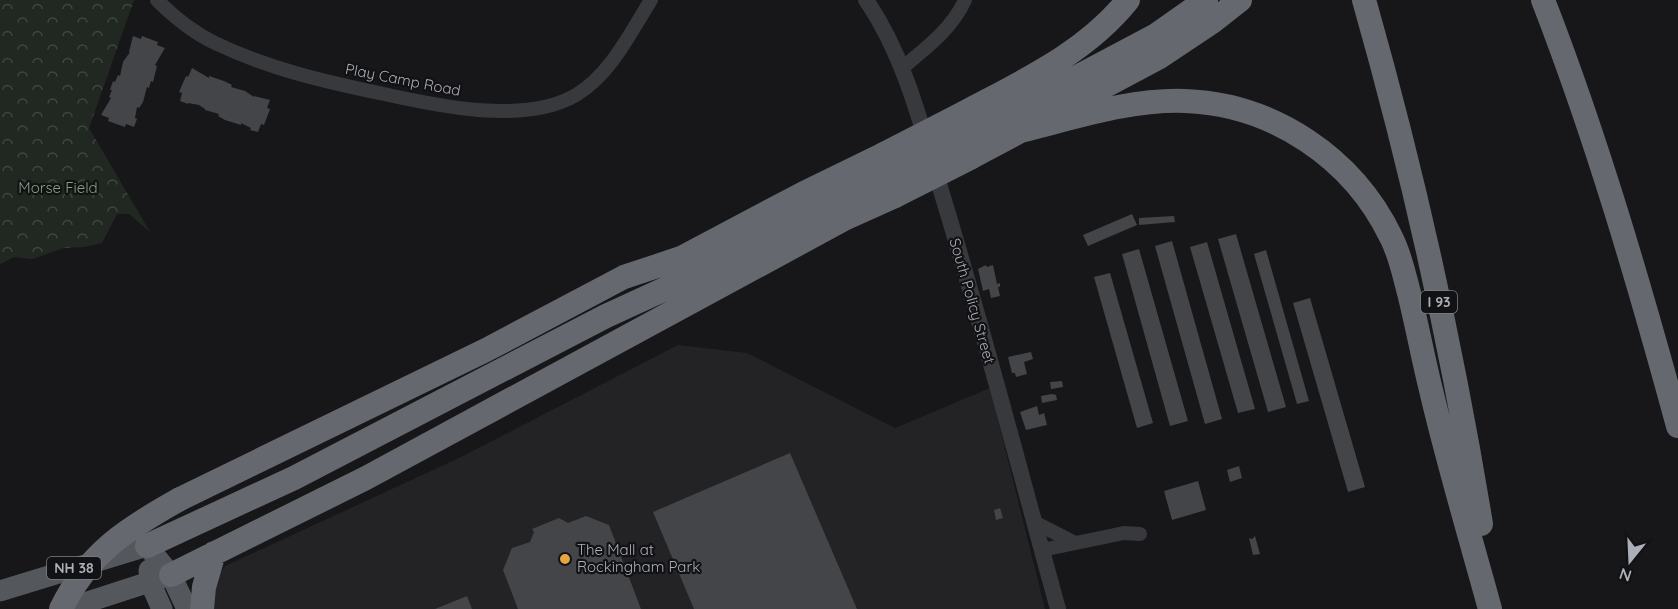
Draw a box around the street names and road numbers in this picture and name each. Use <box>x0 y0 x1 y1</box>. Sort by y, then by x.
street label: Play Camp Road <box>344 59 462 100</box>
street label: South Policy Street <box>945 236 999 366</box>
road number: I 93 <box>1421 291 1457 313</box>
road number: NH 38 <box>47 557 101 579</box>

